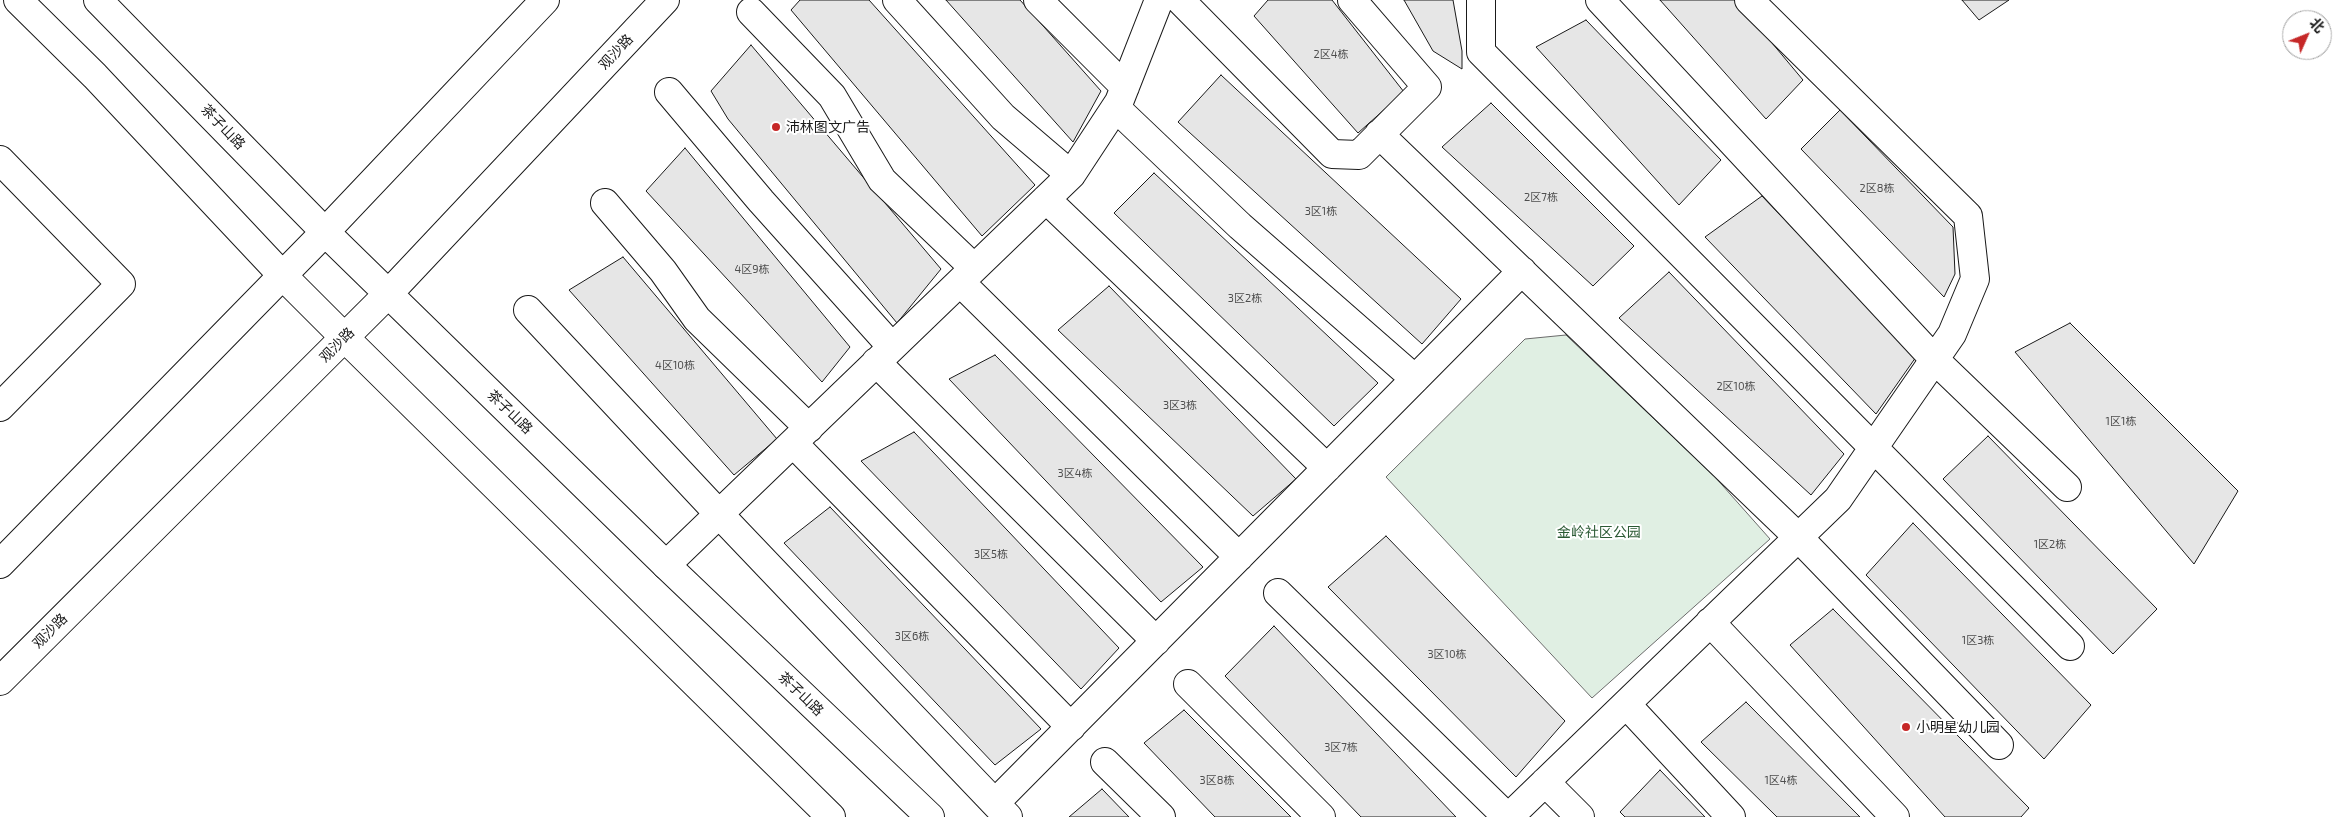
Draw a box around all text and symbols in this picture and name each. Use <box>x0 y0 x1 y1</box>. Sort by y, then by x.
north arrow <box>2282 10 2332 60</box>
text: 北 <box>2306 14 2328 36</box>
street label: 观沙路 <box>596 31 636 73</box>
house number: 2区4栋 <box>1314 47 1348 61</box>
street label: 茶子山路 <box>198 101 248 153</box>
place label: 沛林图文广告 <box>786 119 870 135</box>
marker: 沛林图文广告 <box>770 121 782 133</box>
house number: 2区8栋 <box>1860 181 1894 195</box>
house number: 2区7栋 <box>1524 190 1558 204</box>
house number: 3区1栋 <box>1305 204 1337 218</box>
house number: 4区9栋 <box>734 262 770 276</box>
house number: 3区2栋 <box>1228 291 1262 305</box>
street label: 观沙路 <box>316 324 358 366</box>
house number: 4区10栋 <box>655 358 695 372</box>
house number: 2区10栋 <box>1716 379 1756 393</box>
street label: 茶子山路 <box>484 387 536 437</box>
house number: 3区3栋 <box>1163 398 1197 412</box>
house number: 1区1栋 <box>2106 414 2136 428</box>
house number: 3区4栋 <box>1058 466 1092 480</box>
park label: 金岭社区公园 <box>1557 524 1641 540</box>
house number: 1区2栋 <box>2034 537 2066 551</box>
house number: 3区5栋 <box>974 547 1008 561</box>
street label: 观沙路 <box>29 610 71 652</box>
house number: 3区6栋 <box>895 629 929 643</box>
house number: 1区3栋 <box>1962 633 1994 647</box>
house number: 3区10栋 <box>1427 647 1467 661</box>
street label: 茶子山路 <box>775 669 827 719</box>
place label: 小明星幼儿园 <box>1916 719 2000 735</box>
marker: 小明星幼儿园 <box>1900 721 1912 733</box>
house number: 3区7栋 <box>1324 740 1358 754</box>
house number: 3区8栋 <box>1200 773 1234 787</box>
house number: 1区4栋 <box>1764 773 1798 787</box>

